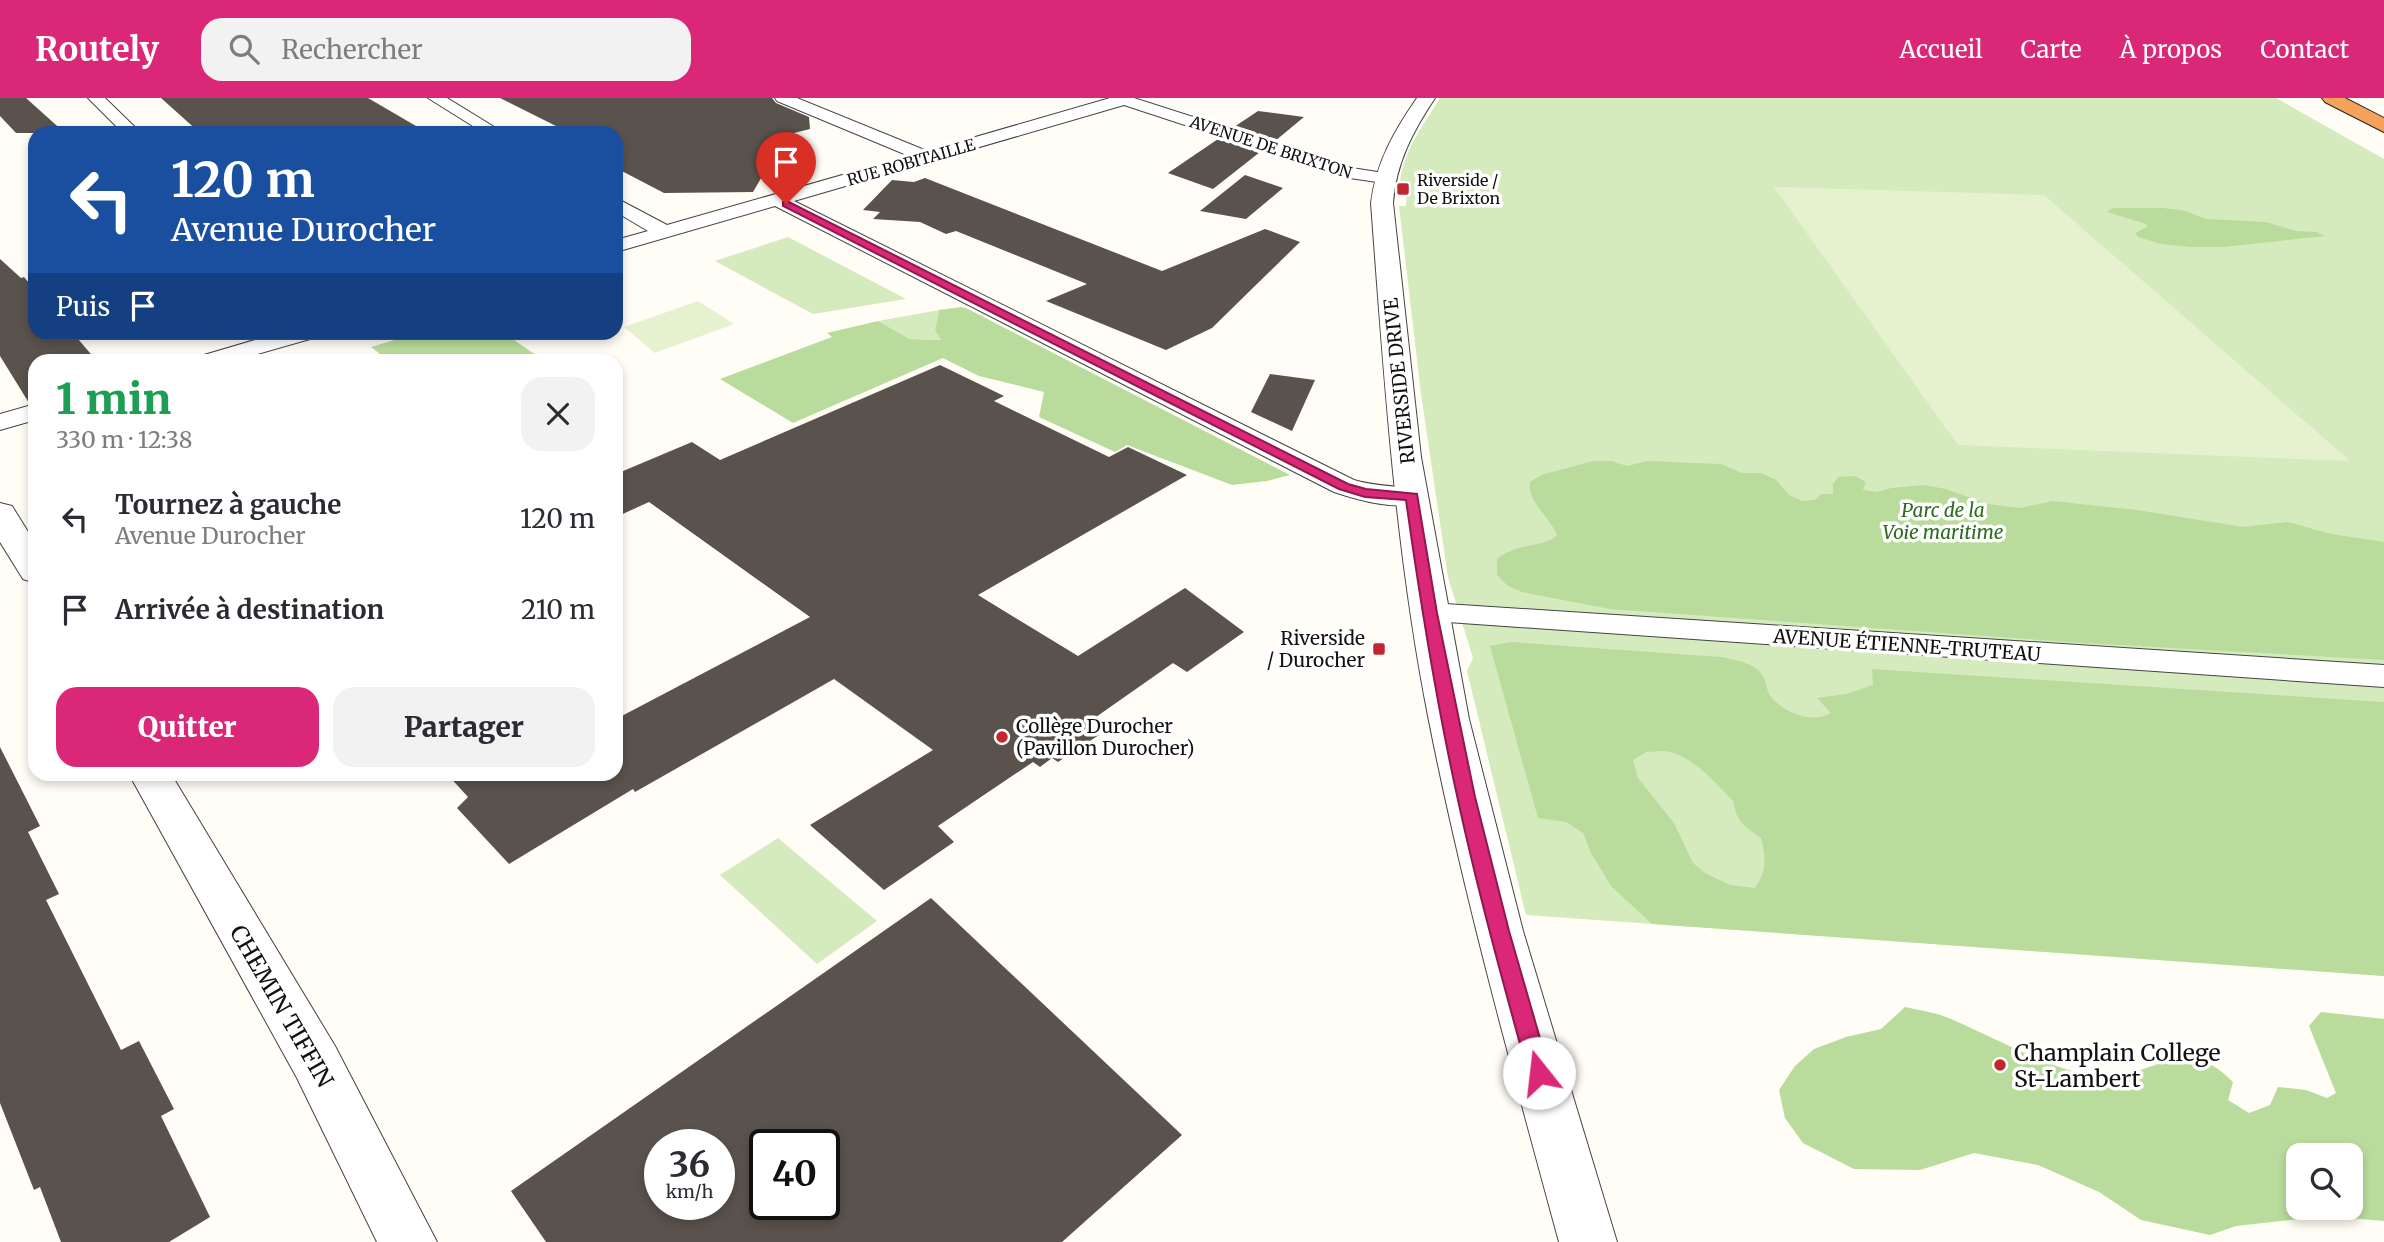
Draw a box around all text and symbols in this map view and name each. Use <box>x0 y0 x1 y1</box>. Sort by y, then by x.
search box <box>201 18 691 81</box>
text: Routely <box>35 29 159 70</box>
icon: search <box>225 30 263 68</box>
text: Rechercher <box>281 33 423 66</box>
text: Accueil <box>1899 34 1983 65</box>
text: Carte <box>2021 34 2082 65</box>
text: À propos <box>2120 34 2222 65</box>
text: Contact <box>2260 34 2349 65</box>
street label: AVENUE DE BRIXTON <box>1187 111 1355 183</box>
pin <box>756 132 816 204</box>
street label: RUE ROBITAILLE <box>845 134 978 190</box>
icon: arrive <box>767 143 805 181</box>
text: 120 m <box>171 149 315 210</box>
icon: left <box>56 154 147 245</box>
place label: Riverside / De Brixton <box>1417 170 1500 208</box>
marker: Riverside / De Brixton <box>1395 181 1411 197</box>
text: Avenue Durocher <box>171 210 436 250</box>
icon: arrive <box>124 287 162 325</box>
text: Puis <box>56 290 110 323</box>
street label: RIVERSIDE DRIVE <box>1378 297 1420 465</box>
text: 1 min <box>56 373 171 425</box>
button: close <box>521 377 595 451</box>
text: 330 m · 12:38 <box>56 425 192 454</box>
text: Tournez à gauche <box>115 488 341 521</box>
park label: Parc de la Voie maritime <box>1882 498 2004 544</box>
icon: left <box>56 500 94 538</box>
text: 120 m <box>520 502 595 535</box>
text: Avenue Durocher <box>115 521 306 550</box>
icon: arrive <box>56 591 94 629</box>
text: Arrivée à destination <box>115 593 384 626</box>
text: 210 m <box>521 593 595 626</box>
street label: AVENUE ÉTIENNE-TRUTEAU <box>1771 624 2042 666</box>
place label: Riverside / Durocher <box>1267 626 1365 672</box>
marker: Riverside / Durocher <box>1371 641 1387 657</box>
button: Quitter <box>56 687 319 767</box>
button: Partager <box>333 687 595 767</box>
place label: Collège Durocher (Pavillon Durocher) <box>1016 714 1194 760</box>
marker: Collège Durocher (Pavillon Durocher) <box>994 729 1010 745</box>
street label: CHEMIN TIFFIN <box>224 920 340 1092</box>
position arrow <box>1502 1036 1576 1110</box>
place label: Champlain College St-Lambert <box>2014 1038 2221 1093</box>
marker: Champlain College St-Lambert <box>1992 1057 2008 1073</box>
speed limit sign: 40 <box>749 1129 840 1220</box>
text: 36 <box>669 1143 710 1187</box>
map controls <box>2286 1143 2363 1220</box>
button: search <box>2286 1143 2363 1220</box>
text: km/h <box>666 1180 713 1203</box>

